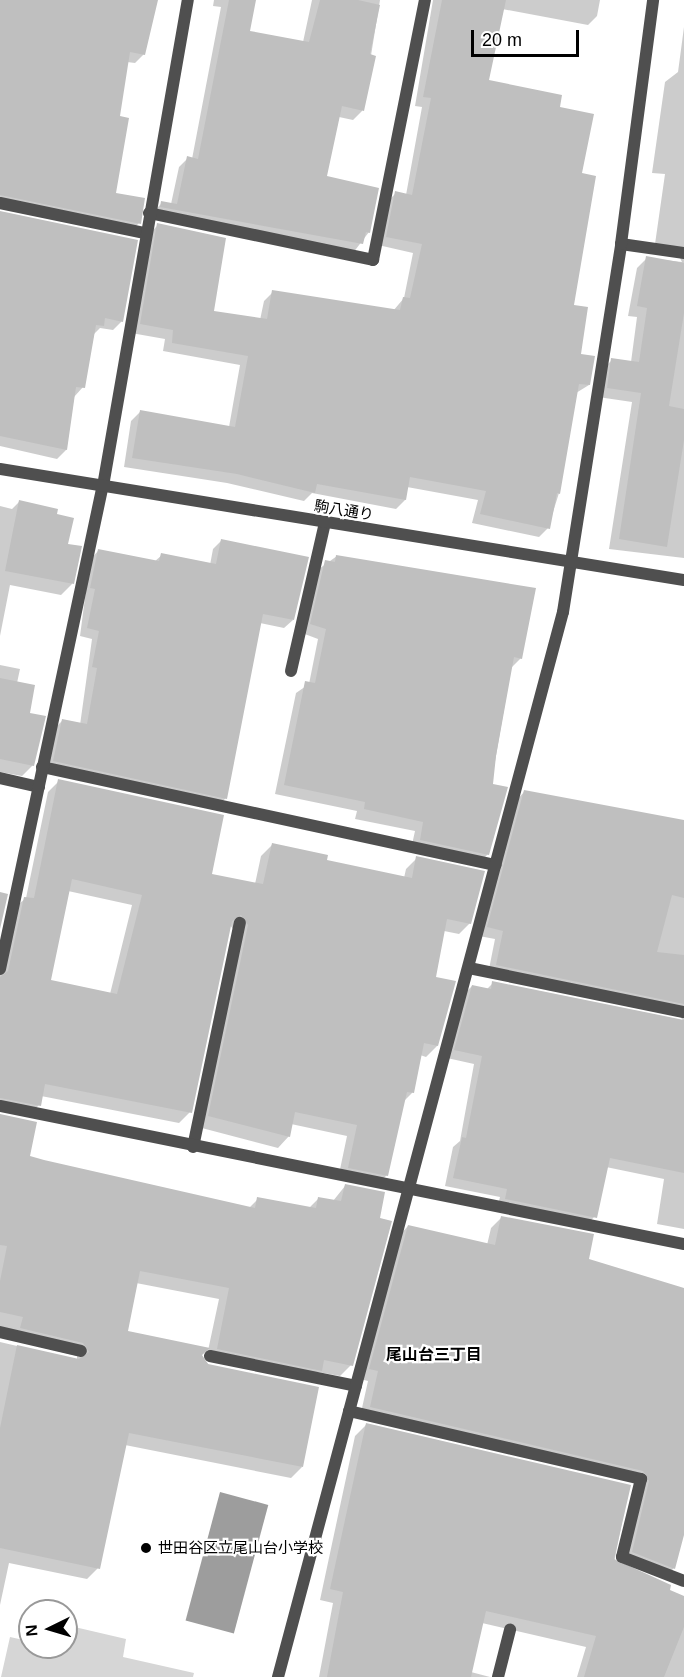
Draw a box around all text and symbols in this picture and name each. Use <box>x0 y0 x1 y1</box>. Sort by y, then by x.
scale bar <box>474 18 582 56</box>
text: 20 m <box>482 30 522 50</box>
street label: 駒八通り <box>313 496 375 524</box>
district label: 尾山台三丁目 <box>386 1345 482 1365</box>
place label: 世田谷区立尾山台小学校 <box>158 1539 323 1557</box>
marker: 世田谷区立尾山台小学校 <box>139 1541 153 1555</box>
north arrow <box>18 1599 78 1659</box>
text: N <box>23 1624 41 1637</box>

